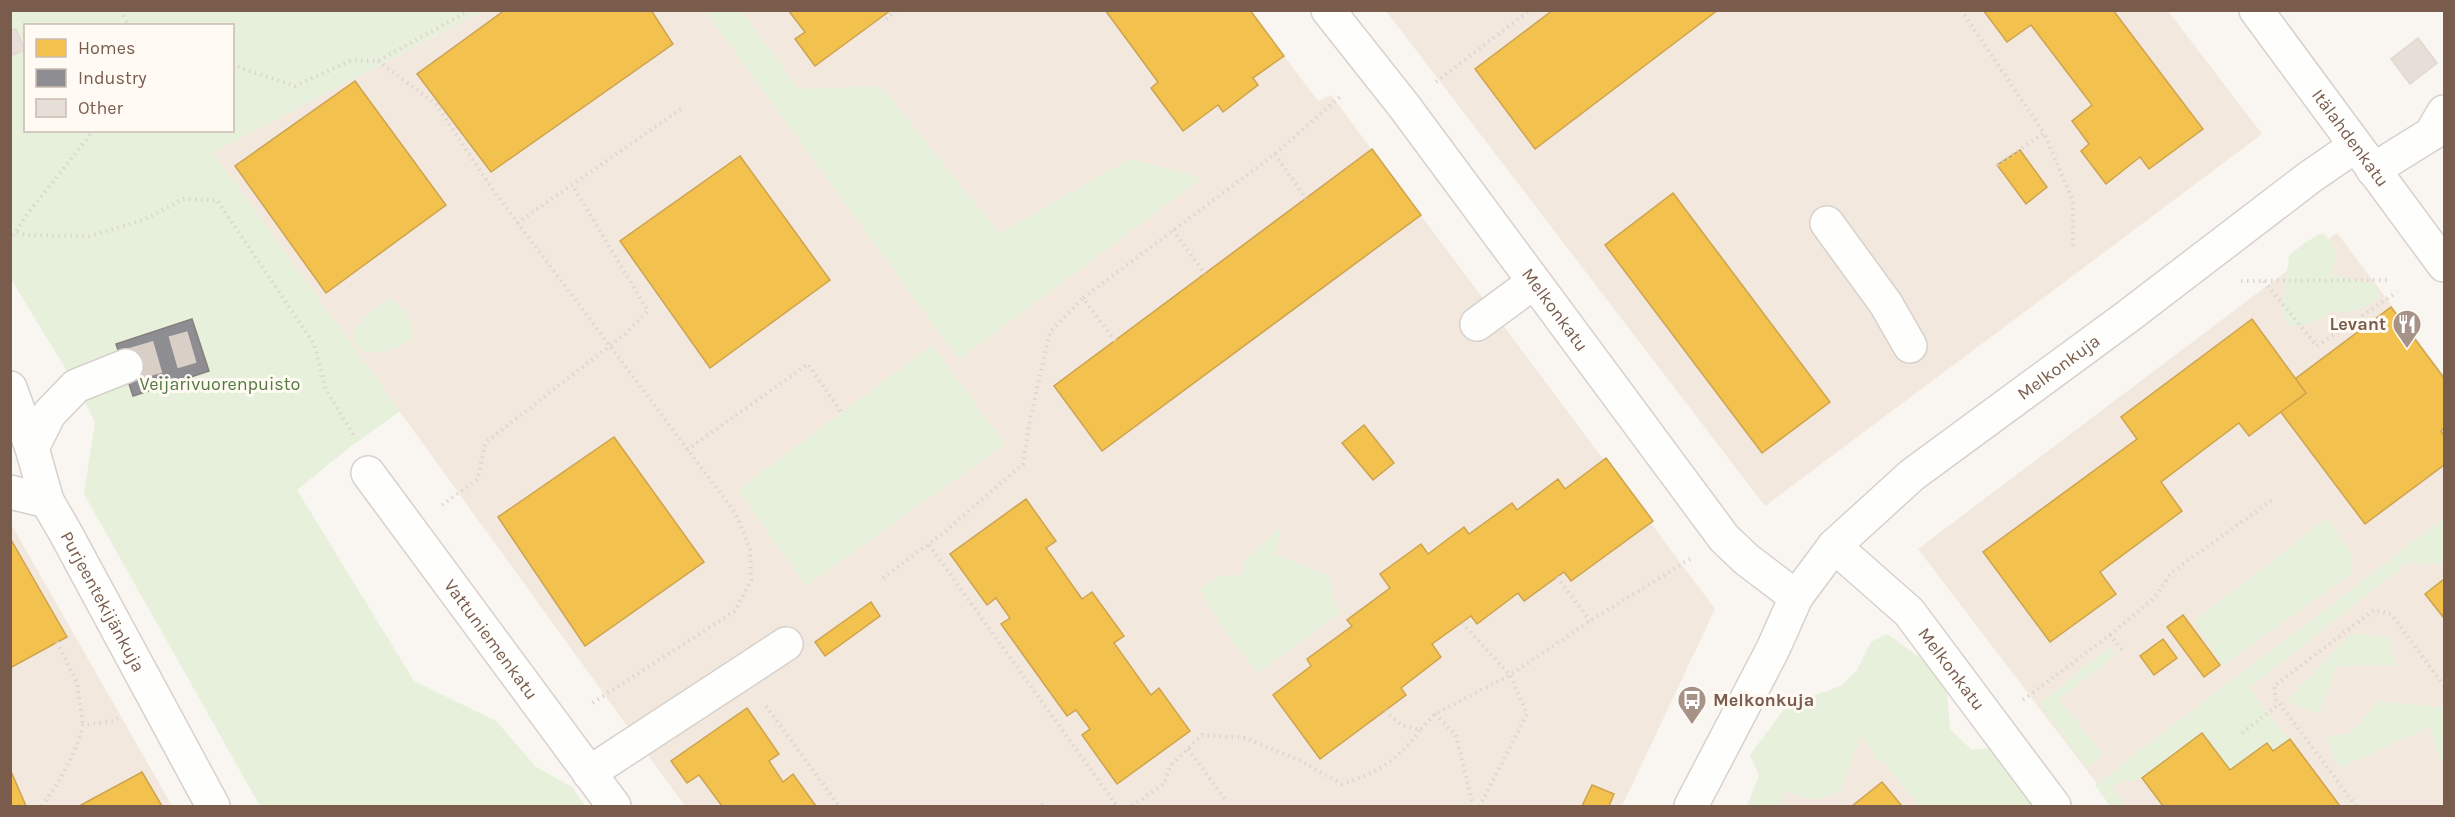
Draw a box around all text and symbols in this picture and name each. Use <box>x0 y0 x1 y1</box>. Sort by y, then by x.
legend <box>24 24 234 132</box>
text: Homes <box>78 37 135 59</box>
text: Industry <box>78 67 147 89</box>
street label: Itälahdenkatu <box>2307 85 2394 191</box>
text: Other <box>78 97 123 119</box>
street label: Melkonkatu <box>1517 264 1593 356</box>
restaurant icon: Levant <box>2391 308 2423 350</box>
place label: Levant <box>2329 313 2386 335</box>
street label: Melkonkuja <box>2013 330 2104 405</box>
park label: Veijarivuorenpuisto <box>140 373 300 395</box>
street label: Purjeentekijänkuja <box>56 527 150 676</box>
street label: Vattuniemenkatu <box>439 575 543 704</box>
street label: Melkonkatu <box>1913 623 1990 715</box>
bus stop icon: Melkonkuja <box>1676 684 1708 726</box>
place label: Melkonkuja <box>1713 689 1814 711</box>

